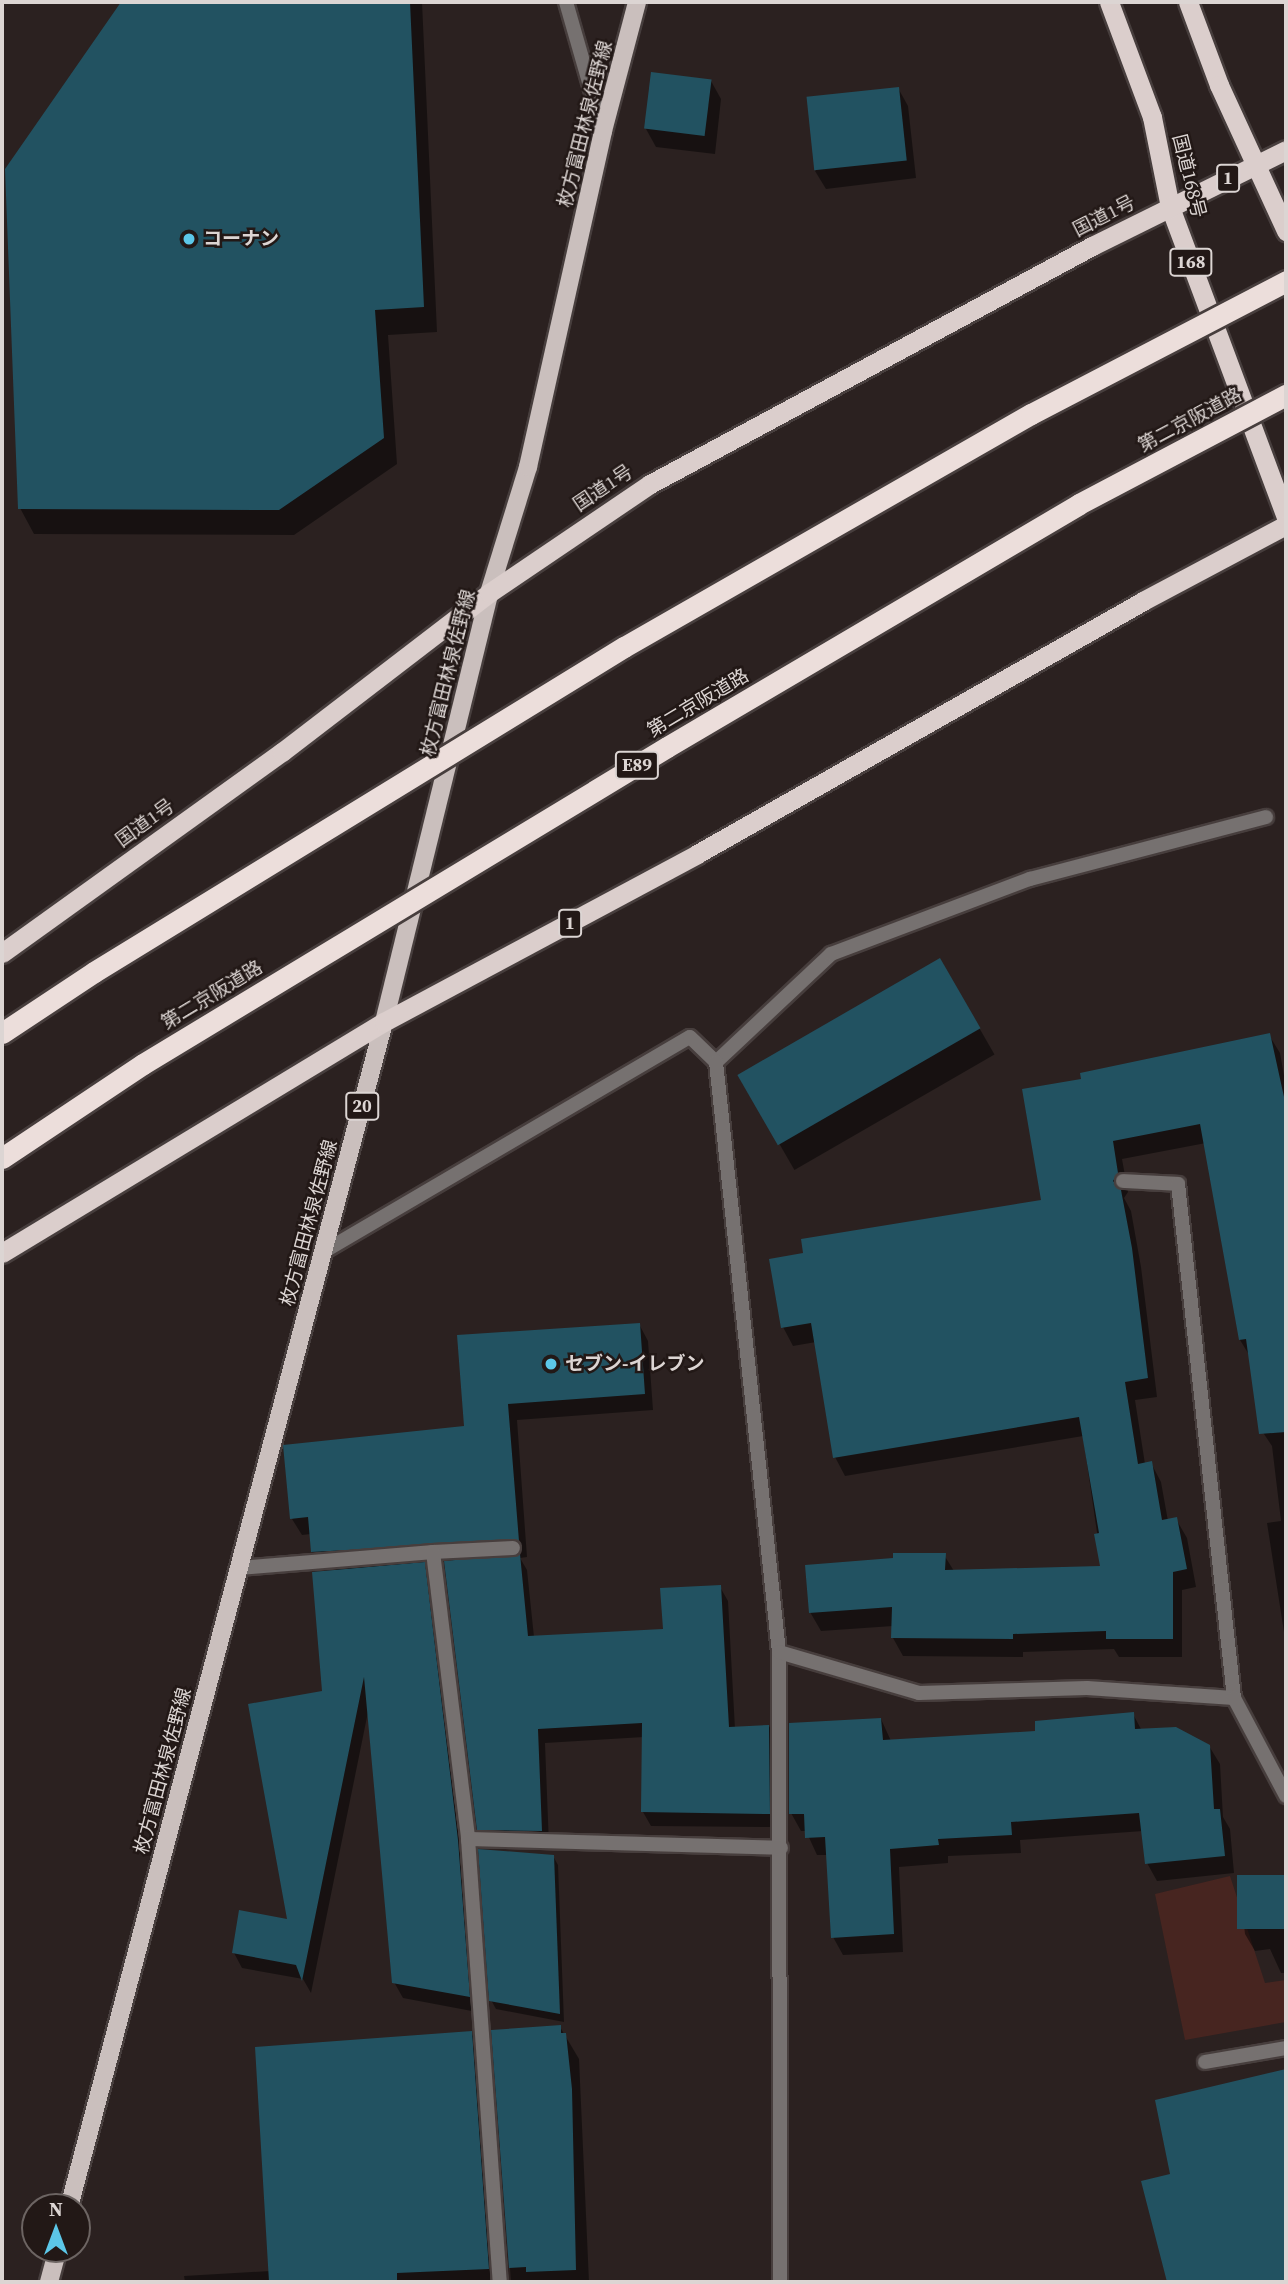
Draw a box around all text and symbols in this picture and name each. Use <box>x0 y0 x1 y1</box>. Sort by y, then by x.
street label: 枚方富田林泉佐野線 <box>553 38 617 210</box>
street label: 国道168号 <box>1168 132 1210 220</box>
road number: 1 <box>1216 163 1240 192</box>
street label: 国道1号 <box>1069 191 1139 241</box>
place label: コーナン <box>203 228 279 250</box>
marker: コーナン <box>181 231 197 247</box>
road number: 168 <box>1168 248 1214 276</box>
street label: 第二京阪道路 <box>1134 383 1246 457</box>
street label: 国道1号 <box>569 460 637 516</box>
street label: 枚方富田林泉佐野線 <box>416 587 480 759</box>
street label: 第二京阪道路 <box>643 664 753 742</box>
road number: E89 <box>614 750 660 780</box>
street label: 国道1号 <box>111 794 179 852</box>
road number: 1 <box>558 908 582 938</box>
street label: 第二京阪道路 <box>157 956 267 1034</box>
road number: 20 <box>344 1092 380 1120</box>
street label: 枚方富田林泉佐野線 <box>276 1137 342 1309</box>
place label: セブン-イレブン <box>565 1353 704 1375</box>
marker: セブン-イレブン <box>543 1356 559 1372</box>
street label: 枚方富田林泉佐野線 <box>130 1685 196 1857</box>
north arrow <box>21 2193 91 2263</box>
text: N <box>49 2196 63 2222</box>

